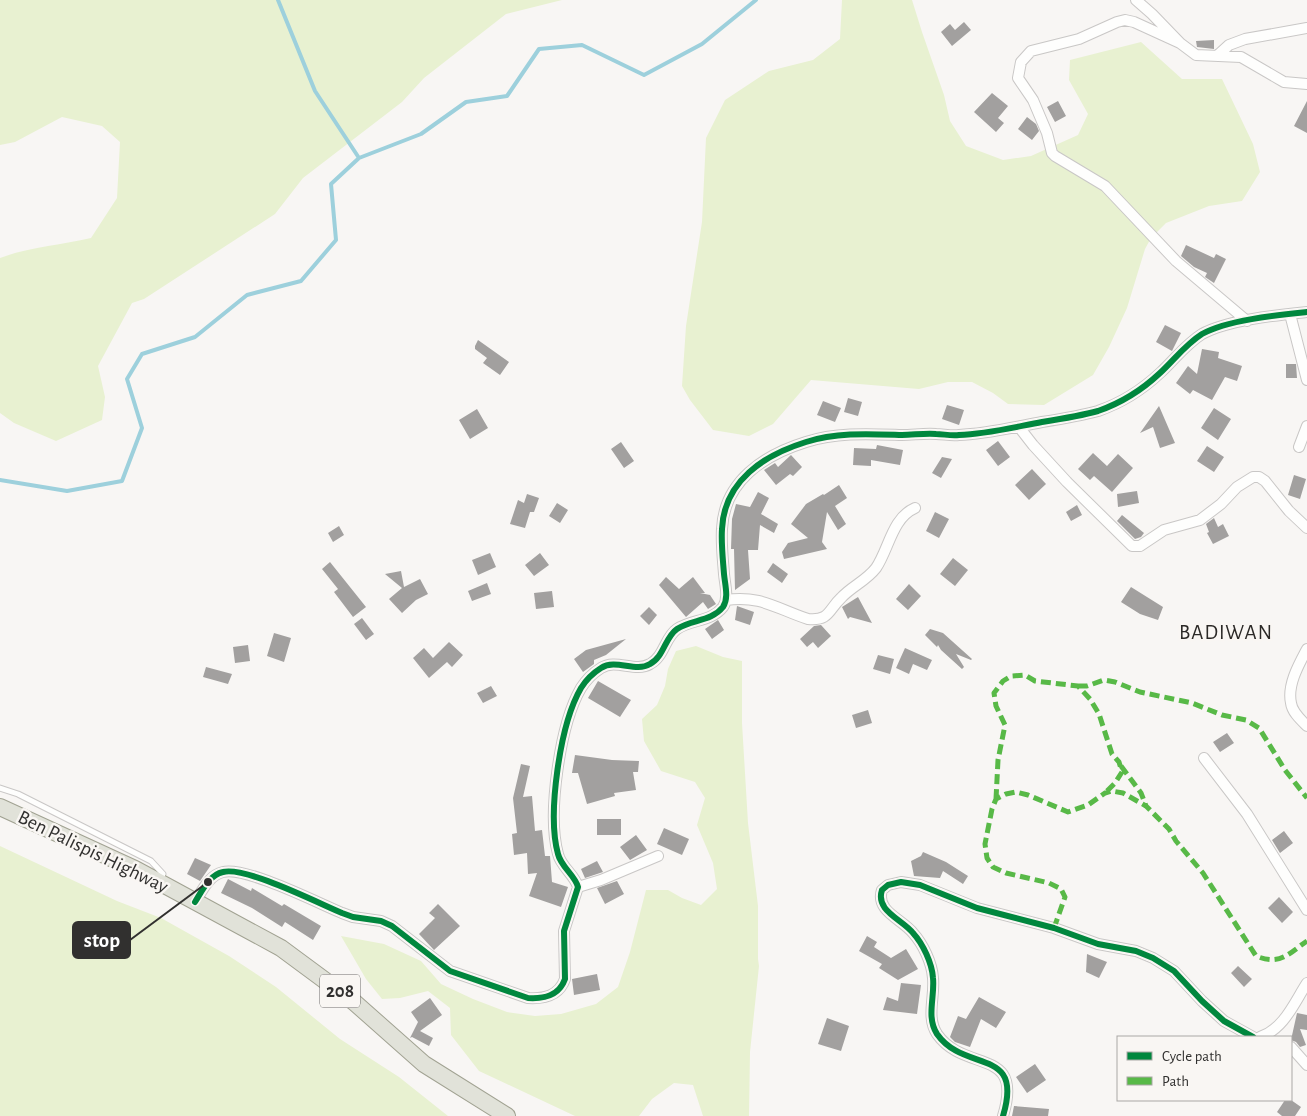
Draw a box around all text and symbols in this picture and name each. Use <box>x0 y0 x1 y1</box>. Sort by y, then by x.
district label: BADIWAN <box>1179 622 1273 643</box>
street label: Ben Palispis Highway <box>15 807 172 897</box>
callout: stop <box>73 922 130 958</box>
text: stop <box>84 930 120 951</box>
road number: 208 <box>320 974 360 1008</box>
legend <box>1117 1036 1292 1101</box>
text: Cycle path <box>1162 1049 1222 1064</box>
text: Path <box>1162 1074 1189 1089</box>

